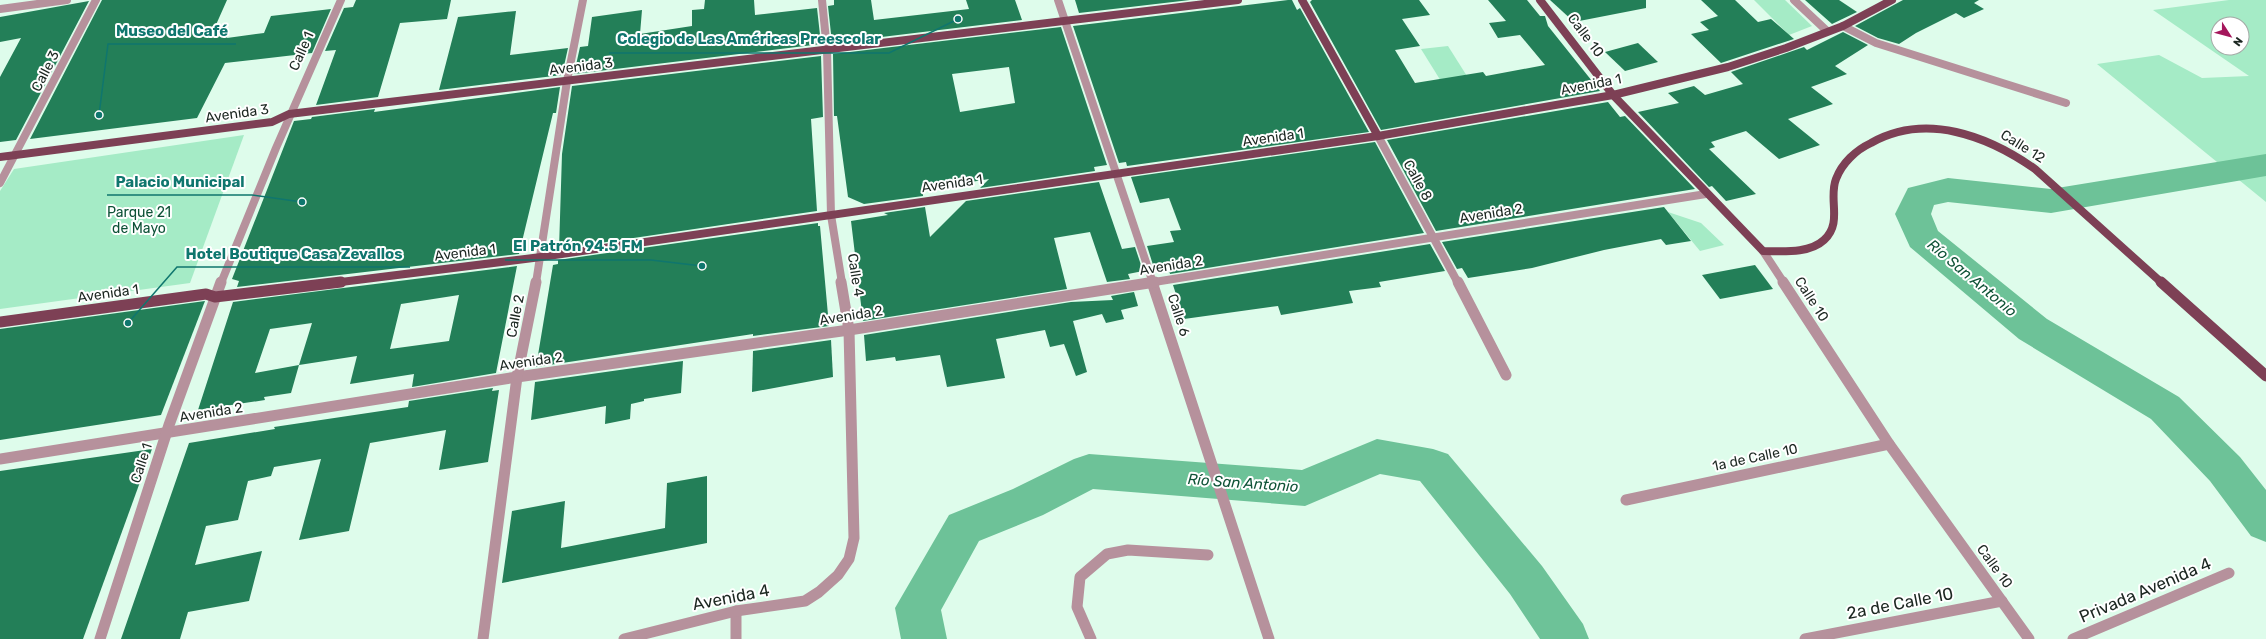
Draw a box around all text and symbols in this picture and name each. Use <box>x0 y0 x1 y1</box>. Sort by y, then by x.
street label: Calle 10 <box>1564 10 1608 60</box>
north arrow <box>2210 16 2250 56</box>
callout: Museo del Café <box>108 17 236 44</box>
text: Museo del Café <box>116 22 228 40</box>
callout: Colegio de Las Américas Preescolar <box>609 26 889 53</box>
street label: Calle 1 <box>285 29 318 73</box>
text: Colegio de Las Américas Preescolar <box>617 30 881 48</box>
text: N <box>2230 35 2245 49</box>
street label: Calle 3 <box>28 48 63 94</box>
street label: Avenida 3 <box>548 54 614 79</box>
street label: Avenida 1 <box>1559 70 1623 99</box>
street label: Avenida 3 <box>204 101 270 126</box>
street label: Avenida 1 <box>1241 125 1305 150</box>
street label: Calle 12 <box>1997 126 2048 167</box>
street label: Calle 8 <box>1399 157 1436 204</box>
callout: Palacio Municipal <box>107 168 252 195</box>
street label: Avenida 1 <box>920 171 984 196</box>
text: Palacio Municipal <box>115 173 245 191</box>
street label: Avenida 2 <box>1458 200 1524 227</box>
park label: Parque 21 de Mayo <box>107 204 171 237</box>
callout: El Patrón 94.5 FM <box>505 233 651 260</box>
water label: Río San Antonio <box>1924 235 2021 321</box>
text: El Patrón 94.5 FM <box>513 237 643 255</box>
callout: Hotel Boutique Casa Zevallos <box>177 240 410 267</box>
street label: Avenida 1 <box>433 240 497 265</box>
text: Hotel Boutique Casa Zevallos <box>186 245 402 263</box>
street label: Calle 4 <box>844 252 867 298</box>
street label: Avenida 2 <box>1138 252 1204 279</box>
street label: Calle 10 <box>1791 274 1832 325</box>
street label: Avenida 1 <box>76 281 140 306</box>
street label: Calle 6 <box>1164 292 1193 339</box>
street label: Calle 2 <box>503 293 528 339</box>
street label: Avenida 2 <box>818 302 884 329</box>
street label: Avenida 2 <box>498 349 564 374</box>
street label: Avenida 2 <box>178 399 244 426</box>
street label: 1a de Calle 10 <box>1711 440 1799 475</box>
street label: Calle 1 <box>127 441 156 485</box>
water label: Río San Antonio <box>1187 470 1299 496</box>
street label: Calle 10 <box>1973 541 2016 592</box>
street label: Privada Avenida 4 <box>2076 553 2214 627</box>
street label: Avenida 4 <box>691 580 771 614</box>
street label: 2a de Calle 10 <box>1845 583 1955 623</box>

